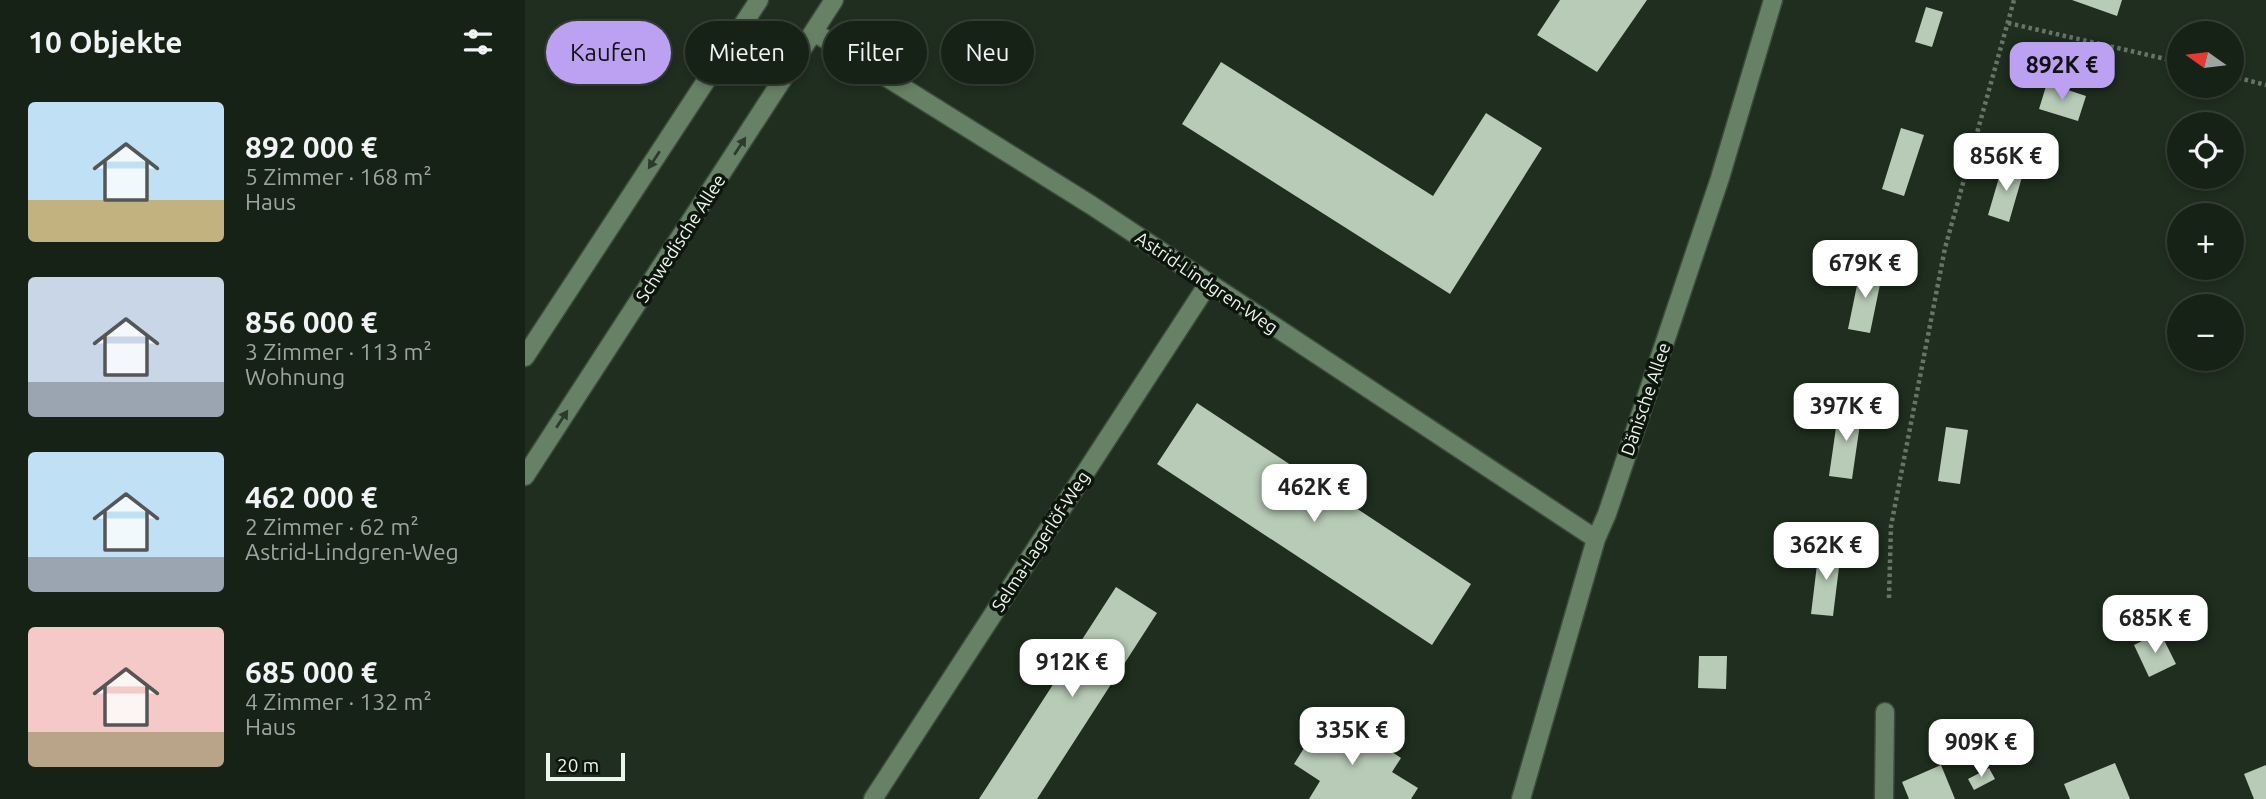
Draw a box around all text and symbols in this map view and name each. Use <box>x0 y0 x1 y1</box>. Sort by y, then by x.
chip: Kaufen <box>546 21 671 84</box>
chip: Mieten <box>685 21 809 84</box>
chip: Filter <box>823 21 927 84</box>
chip: Neu <box>941 21 1034 84</box>
north arrow <box>2167 21 2243 98</box>
map controls <box>2167 21 2244 371</box>
icon: filters <box>459 23 497 61</box>
text: 10 Objekte <box>28 25 183 59</box>
pin: 892K € <box>2005 42 2119 102</box>
text: 892K € <box>2026 52 2098 77</box>
button: locate <box>2167 112 2244 189</box>
icon: home <box>84 130 168 214</box>
text: 892 000 € <box>245 130 378 164</box>
pin: 856K € <box>1949 134 2063 193</box>
one-way arrow <box>733 136 746 155</box>
text: 856K € <box>1970 143 2042 168</box>
one-way arrow <box>648 150 661 169</box>
text: 5 Zimmer · 168 m² <box>245 164 432 189</box>
street label: Schwedische Allee <box>631 170 729 306</box>
text: Haus <box>245 189 296 214</box>
button: + <box>2167 203 2244 280</box>
street label: Astrid-Lindgren-Weg <box>1132 227 1282 337</box>
pin: 679K € <box>1808 240 1922 300</box>
text: 679K € <box>1829 250 1901 275</box>
button: − <box>2167 294 2244 371</box>
icon: home <box>84 305 168 389</box>
text: 856 000 € <box>245 305 378 339</box>
text: 3 Zimmer · 113 m² <box>245 339 432 364</box>
street label: Dänische Allee <box>1616 340 1674 458</box>
text: Wohnung <box>245 364 345 389</box>
pin: 397K € <box>1789 384 1903 443</box>
text: 397K € <box>1810 393 1882 418</box>
one-way arrow <box>556 409 569 428</box>
pin: 462K € <box>1257 464 1371 524</box>
street label: Selma-Lagerlöf-Weg <box>987 467 1093 615</box>
text: 462K € <box>1278 474 1350 499</box>
icon: home <box>84 480 168 564</box>
text: 462 000 € <box>245 480 378 514</box>
text: 2 Zimmer · 62 m² <box>245 514 419 539</box>
pin: 362K € <box>1769 522 1883 582</box>
text: 362K € <box>1790 532 1862 557</box>
text: Astrid-Lindgren-Weg <box>245 539 459 564</box>
pin: 685K € <box>2098 596 2212 655</box>
text: 685K € <box>2119 605 2191 630</box>
pin: 912K € <box>1015 640 1129 699</box>
text: 912K € <box>1036 649 1108 674</box>
icon: home <box>84 655 168 739</box>
text: 685 000 € <box>245 655 378 689</box>
text: 4 Zimmer · 132 m² <box>245 689 432 714</box>
pin: 335K € <box>1295 708 1409 767</box>
text: Haus <box>245 714 296 739</box>
text: 335K € <box>1316 717 1388 742</box>
pin: 909K € <box>1924 720 2038 779</box>
text: 909K € <box>1945 729 2017 754</box>
scale bar <box>546 750 625 782</box>
text: 20 m <box>557 754 599 776</box>

